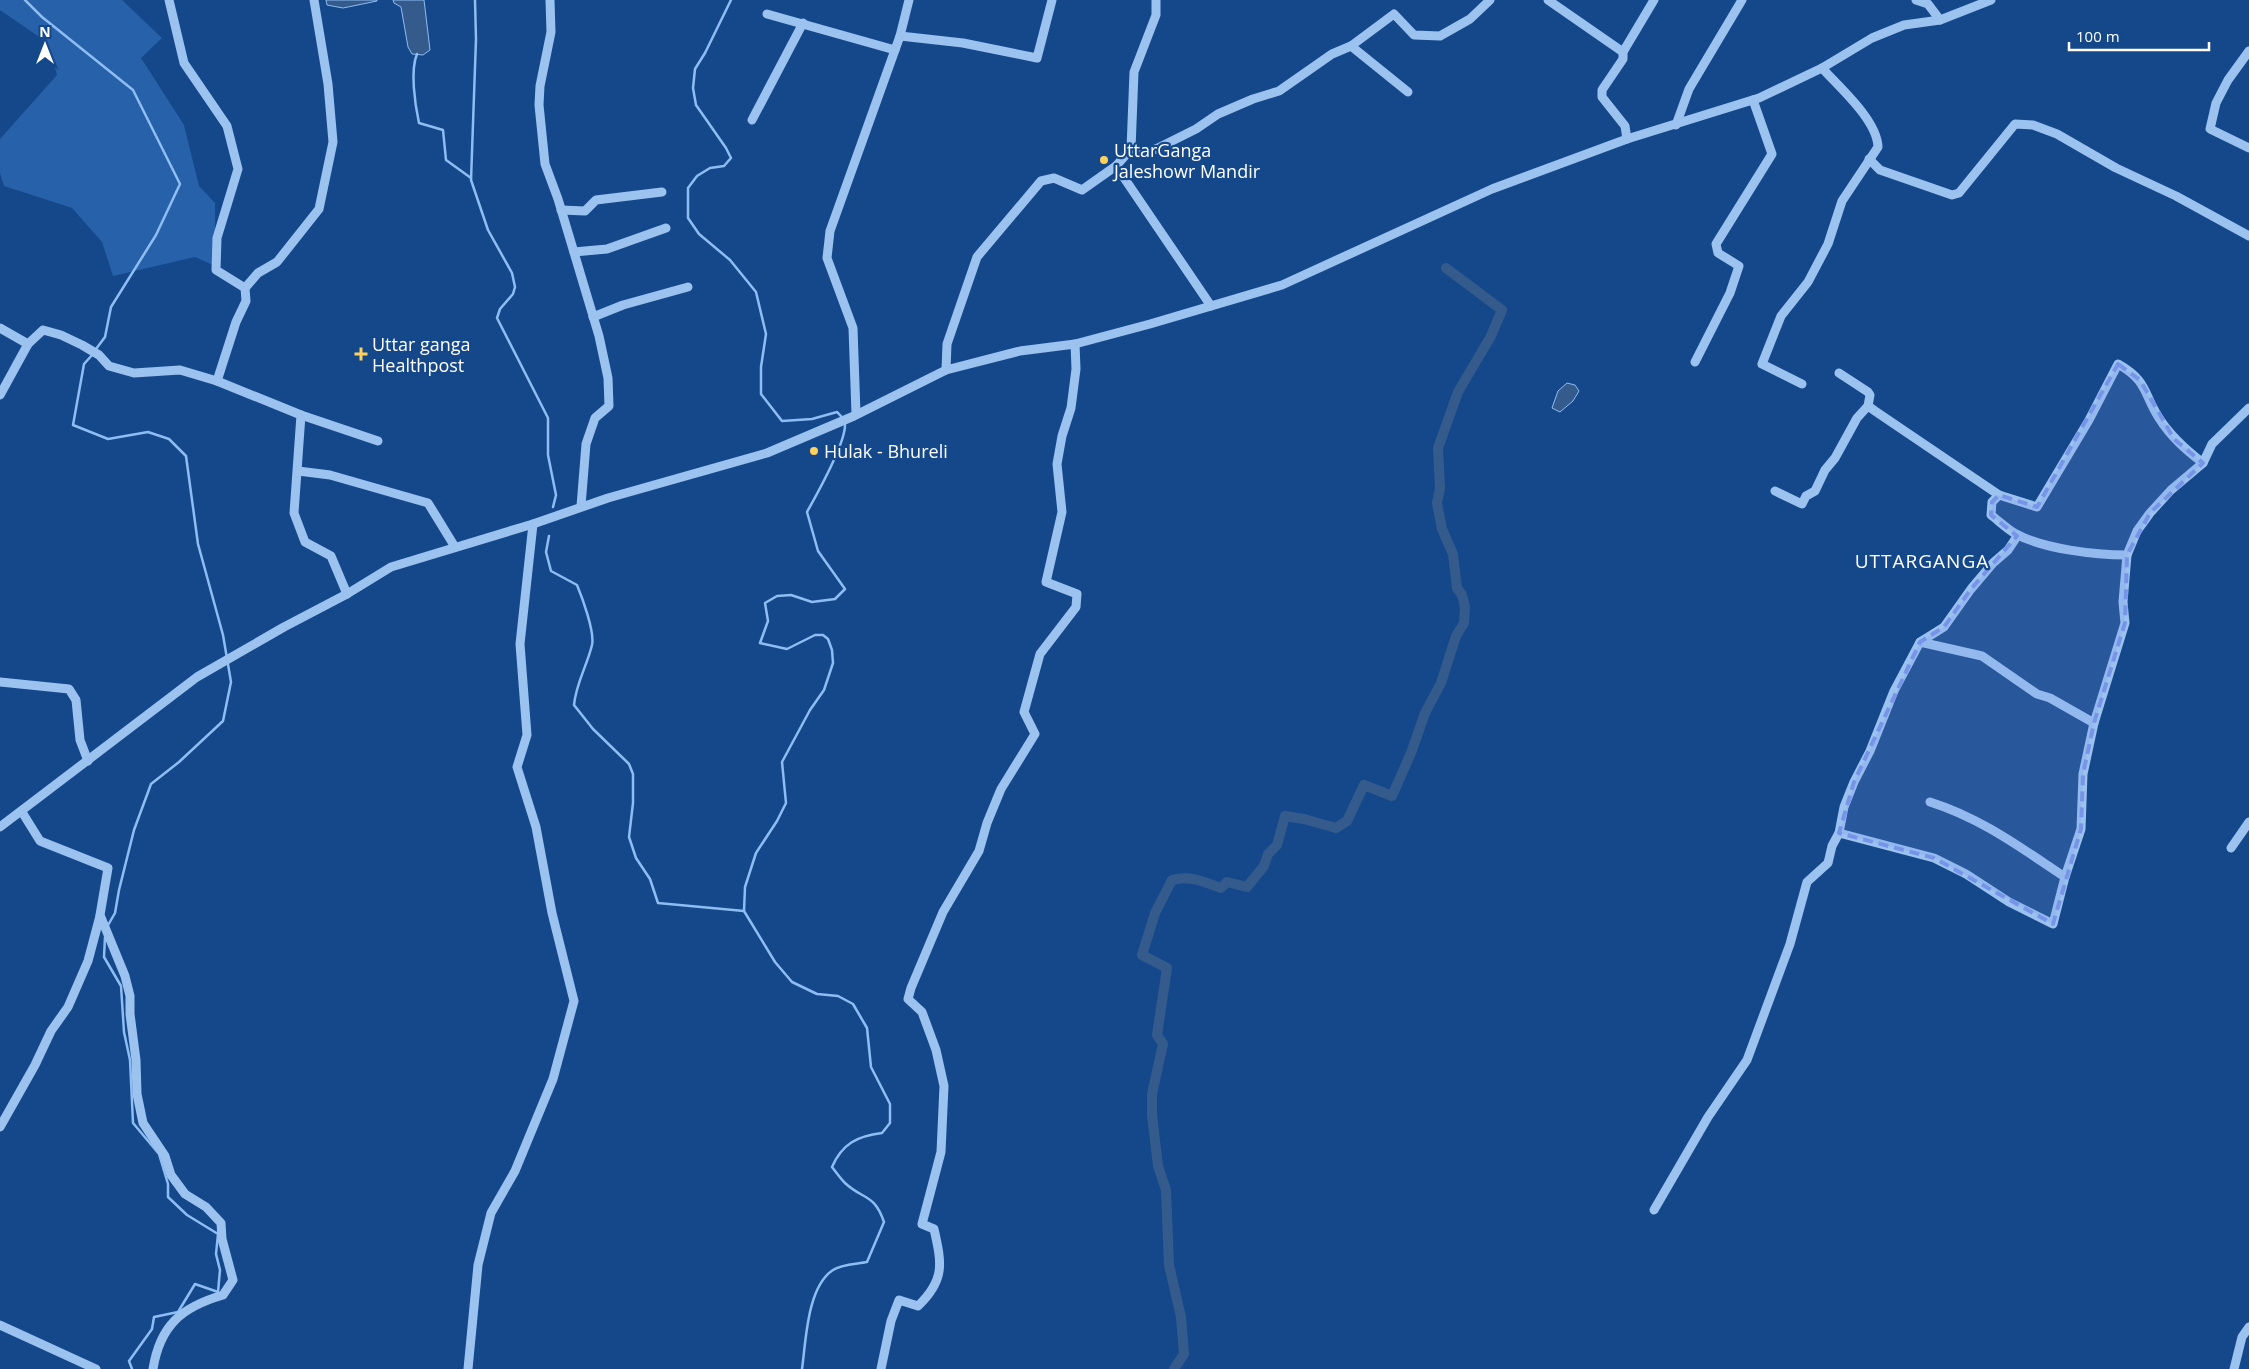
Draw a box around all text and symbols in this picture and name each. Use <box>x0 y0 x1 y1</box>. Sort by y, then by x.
north arrow <box>20 20 70 70</box>
scale bar <box>2069 20 2209 52</box>
text: N <box>39 22 51 41</box>
text: 100 m <box>2076 26 2120 46</box>
place label: UttarGanga Jaleshowr Mandir <box>1112 138 1261 183</box>
marker: UttarGanga Jaleshowr Mandir <box>1098 154 1110 166</box>
place label: Uttar ganga Healthpost <box>372 332 471 377</box>
marker: Uttar ganga Healthpost <box>354 347 368 361</box>
place label: Hulak - Bhureli <box>824 439 948 463</box>
marker: Hulak - Bhureli <box>808 445 820 457</box>
district label: UTTARGANGA <box>1855 548 1989 574</box>

